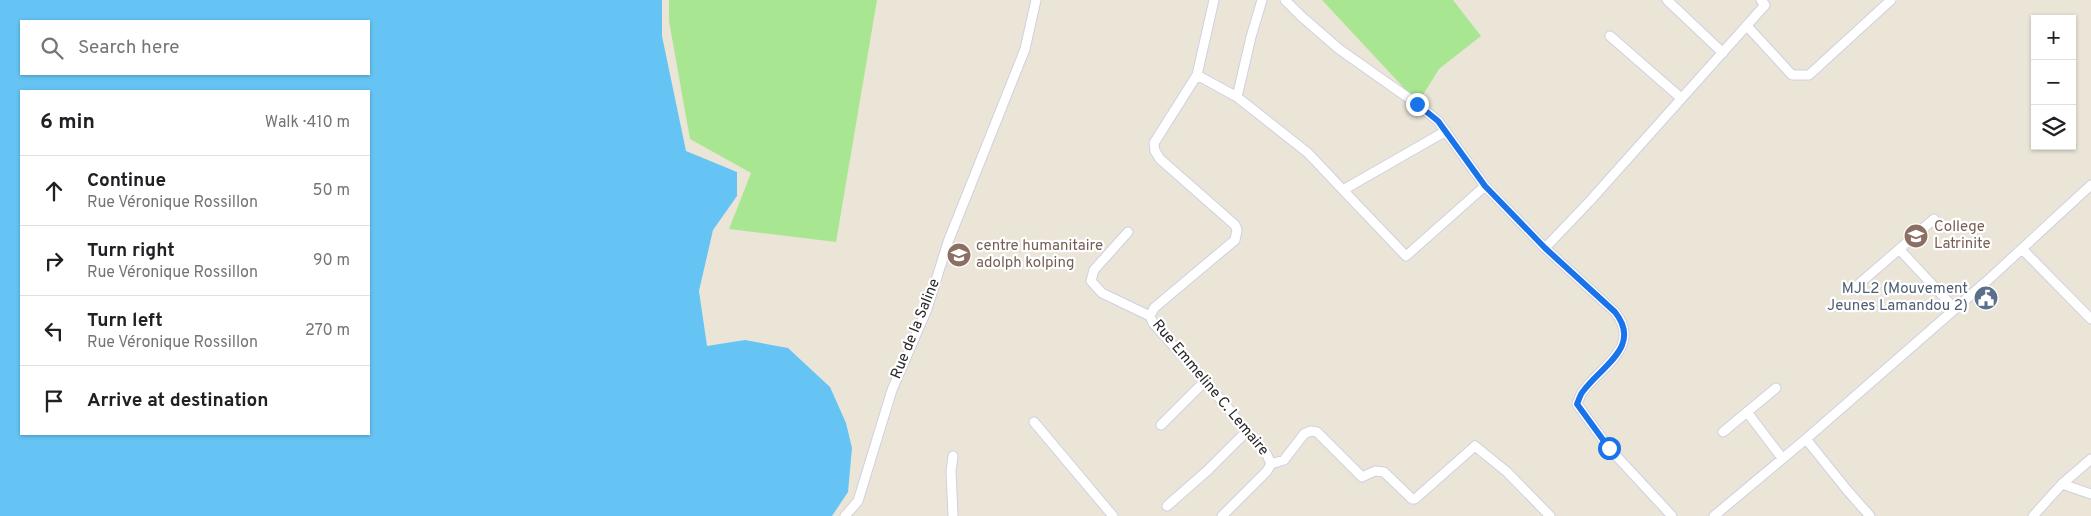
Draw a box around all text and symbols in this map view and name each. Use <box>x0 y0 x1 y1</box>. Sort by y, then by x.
map controls <box>2031 15 2076 150</box>
button: + <box>2031 15 2076 60</box>
search box <box>20 20 370 75</box>
icon: search <box>38 34 66 62</box>
text: Search here <box>78 36 180 60</box>
button: − <box>2031 60 2076 105</box>
route end <box>1406 93 1429 116</box>
button: layers <box>2031 105 2076 150</box>
text: 6 min <box>40 109 95 136</box>
text: Walk · 410 m <box>265 113 350 133</box>
text: Continue <box>87 169 166 193</box>
icon: ahead <box>40 177 68 205</box>
text: 50 m <box>313 181 350 201</box>
text: Rue Véronique Rossillon <box>87 193 258 213</box>
place label: College Latrinite <box>1934 218 1991 254</box>
school or university icon: College Latrinite <box>1903 223 1929 249</box>
place label: centre humanitaire adolph kolping <box>976 237 1103 273</box>
text: Turn right <box>87 239 175 263</box>
school or university icon: centre humanitaire adolph kolping <box>946 242 972 268</box>
icon: right <box>40 247 68 275</box>
text: 90 m <box>313 251 350 271</box>
text: Rue Véronique Rossillon <box>87 263 258 283</box>
street label: Rue de la Saline <box>887 276 945 382</box>
place label: MJL2 (Mouvement Jeunes Lamandou 2) <box>1827 280 1968 316</box>
public building icon: MJL2 (Mouvement Jeunes Lamandou 2) <box>1973 285 1999 311</box>
text: Turn left <box>87 309 163 333</box>
street label: Rue Emmeline C. Lemaire <box>1147 316 1273 460</box>
icon: left <box>40 317 68 345</box>
text: 270 m <box>305 321 350 341</box>
text: Rue Véronique Rossillon <box>87 333 258 353</box>
icon: arrive <box>40 387 68 415</box>
text: Arrive at destination <box>87 389 268 413</box>
route start <box>1598 437 1621 460</box>

